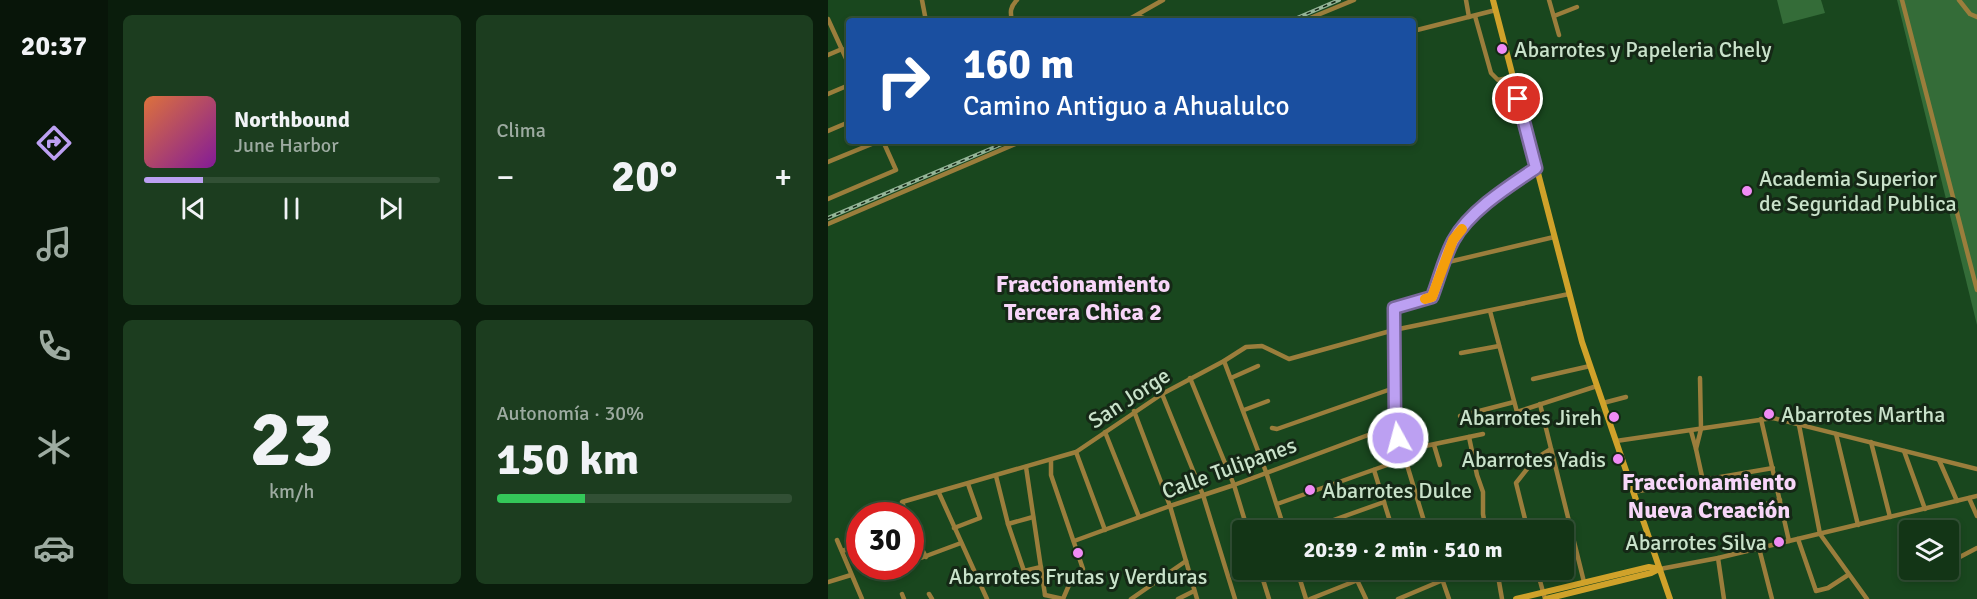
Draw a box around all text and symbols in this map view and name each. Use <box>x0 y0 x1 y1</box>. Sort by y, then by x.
text: 20:37 <box>21 30 87 63</box>
place label: Abarrotes y Papeleria Chely <box>1514 36 1772 63</box>
text: 160 m <box>963 39 1074 90</box>
icon: right <box>864 42 942 120</box>
marker: Abarrotes y Papeleria Chely <box>1495 42 1509 56</box>
pin <box>1492 73 1543 124</box>
icon: arrive <box>1501 82 1534 115</box>
text: Camino Antiguo a Ahualulco <box>963 90 1289 123</box>
text: Northbound <box>234 106 350 133</box>
text: Clima <box>497 118 546 143</box>
icon: directions <box>33 122 75 164</box>
text: June Harbor <box>234 133 339 158</box>
text: 20° <box>611 149 678 204</box>
text: − <box>497 157 514 198</box>
text: + <box>774 157 792 198</box>
place label: Academia Superior de Seguridad Publica <box>1759 165 1957 217</box>
marker: Academia Superior de Seguridad Publica <box>1740 184 1754 198</box>
icon: previous <box>177 192 210 225</box>
icon: pause <box>275 192 308 225</box>
icon: next <box>374 192 407 225</box>
icon: music <box>33 223 75 265</box>
district label: Fraccionamiento Tercera Chica 2 <box>996 269 1170 327</box>
icon: phone <box>33 325 75 367</box>
street label: San Jorge <box>1083 362 1175 434</box>
text: 23 <box>250 392 334 488</box>
text: Autonomía · 30% <box>497 401 644 426</box>
place label: Abarrotes Martha <box>1781 401 1946 428</box>
place label: Abarrotes Jireh <box>1459 404 1602 431</box>
position arrow <box>1366 406 1430 470</box>
marker: Abarrotes Martha <box>1762 407 1776 421</box>
marker: Abarrotes Jireh <box>1607 410 1621 424</box>
icon: climate <box>33 426 75 468</box>
street label: Calle Tulipanes <box>1158 431 1300 505</box>
text: 150 km <box>497 432 639 487</box>
place label: Abarrotes Yadis <box>1461 446 1606 473</box>
marker: Abarrotes Yadis <box>1611 452 1625 466</box>
district label: Fraccionamiento Nueva Creación <box>1622 467 1796 525</box>
place label: Abarrotes Dulce <box>1322 477 1472 504</box>
text: km/h <box>269 479 314 504</box>
marker: Abarrotes Dulce <box>1303 483 1317 497</box>
speed limit sign: 30 <box>846 502 924 580</box>
map controls <box>1899 520 1959 580</box>
button: layers <box>1899 520 1959 580</box>
icon: car <box>33 527 75 569</box>
place label: Abarrotes Silva <box>1625 529 1767 556</box>
marker: Abarrotes Silva <box>1772 535 1786 549</box>
text: 20:39 · 2 min · 510 m <box>1303 536 1503 563</box>
marker: Abarrotes Frutas y Verduras <box>1071 546 1085 560</box>
place label: Abarrotes Frutas y Verduras <box>949 563 1207 590</box>

